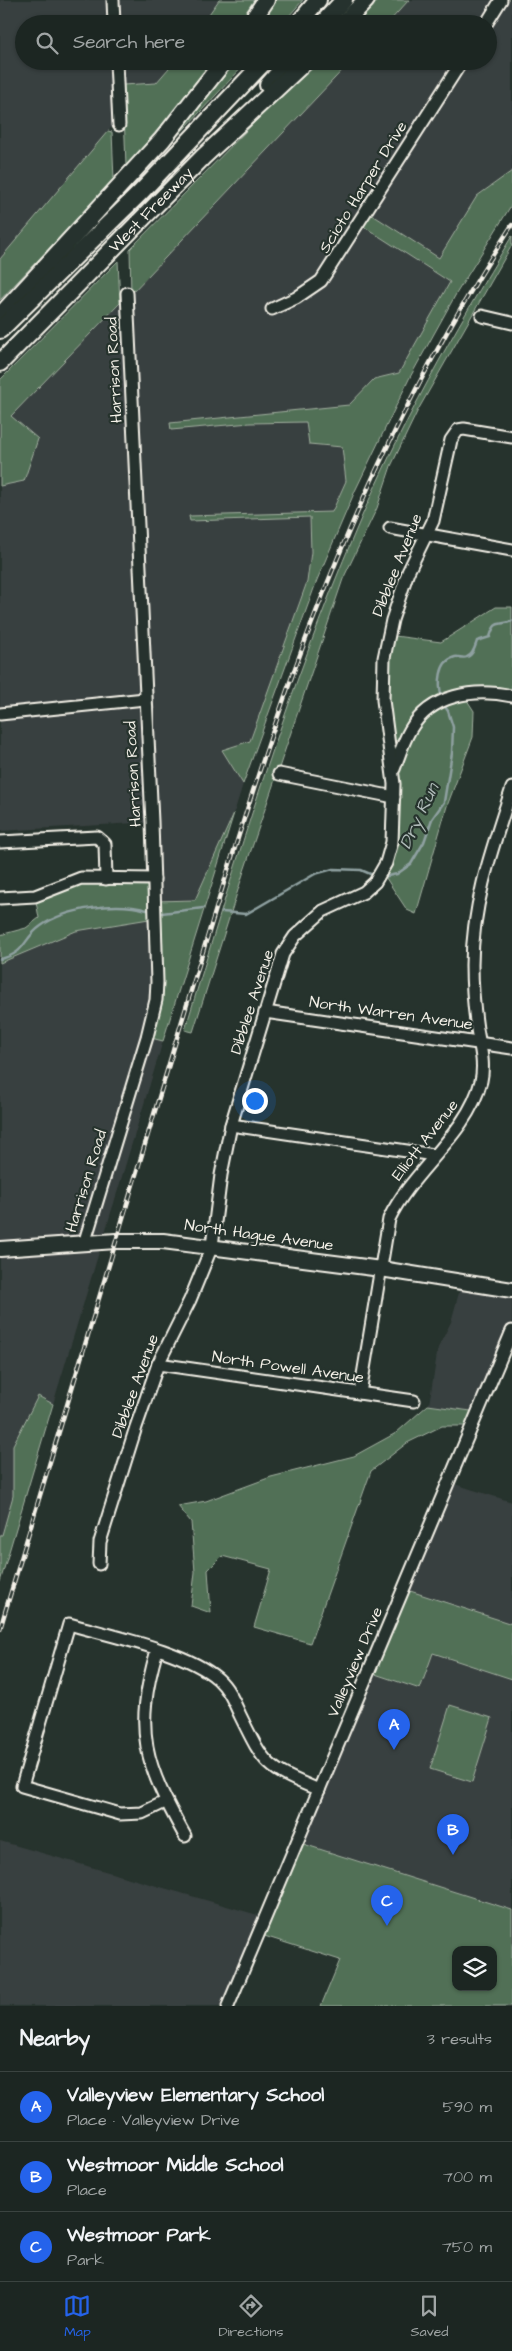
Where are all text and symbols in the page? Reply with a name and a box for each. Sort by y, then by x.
search box [15,15,497,70]
icon: search [33,29,61,57]
text: Search here [73,29,185,56]
street label: Scioto Harper Drive [313,117,413,257]
street label: West Freeway [104,162,199,257]
street label: Harrison Road [100,316,128,424]
street label: Dibblee Avenue [366,510,428,620]
street label: Harrison Road [119,720,147,828]
water label: Dry Run [393,777,447,853]
street label: Dibblee Avenue [225,946,279,1057]
street label: North Warren Avenue [308,991,474,1035]
your location [242,1088,268,1114]
street label: Elliott Avenue [386,1095,464,1185]
street label: Harrison Road [60,1127,112,1235]
street label: North Hague Avenue [183,1214,335,1257]
street label: Dibblee Avenue [106,1331,164,1441]
street label: North Powell Avenue [211,1345,366,1389]
street label: Valleyview Drive [322,1603,389,1721]
pin: A [378,1709,410,1750]
pin: B [437,1814,469,1855]
pin: C [371,1885,403,1926]
map controls [452,1946,497,1991]
button: layers [452,1946,497,1991]
text: Nearby [20,2024,90,2053]
text: 3 results [427,2028,492,2050]
text: Valleyview Elementary School [67,2082,324,2109]
text: A [31,2096,41,2118]
text: 590 m [443,2096,492,2118]
text: Place · Valleyview Drive [67,2109,240,2131]
text: Westmoor Middle School [67,2152,284,2179]
text: B [30,2166,42,2188]
text: 700 m [443,2166,492,2188]
text: Place [67,2179,107,2201]
text: Westmoor Park [67,2222,211,2249]
text: C [30,2236,42,2258]
text: 750 m [442,2236,492,2258]
text: Park [67,2249,104,2271]
tab: Map [63,2292,91,2342]
tab: Directions [218,2292,283,2342]
tab: Saved [410,2292,449,2342]

